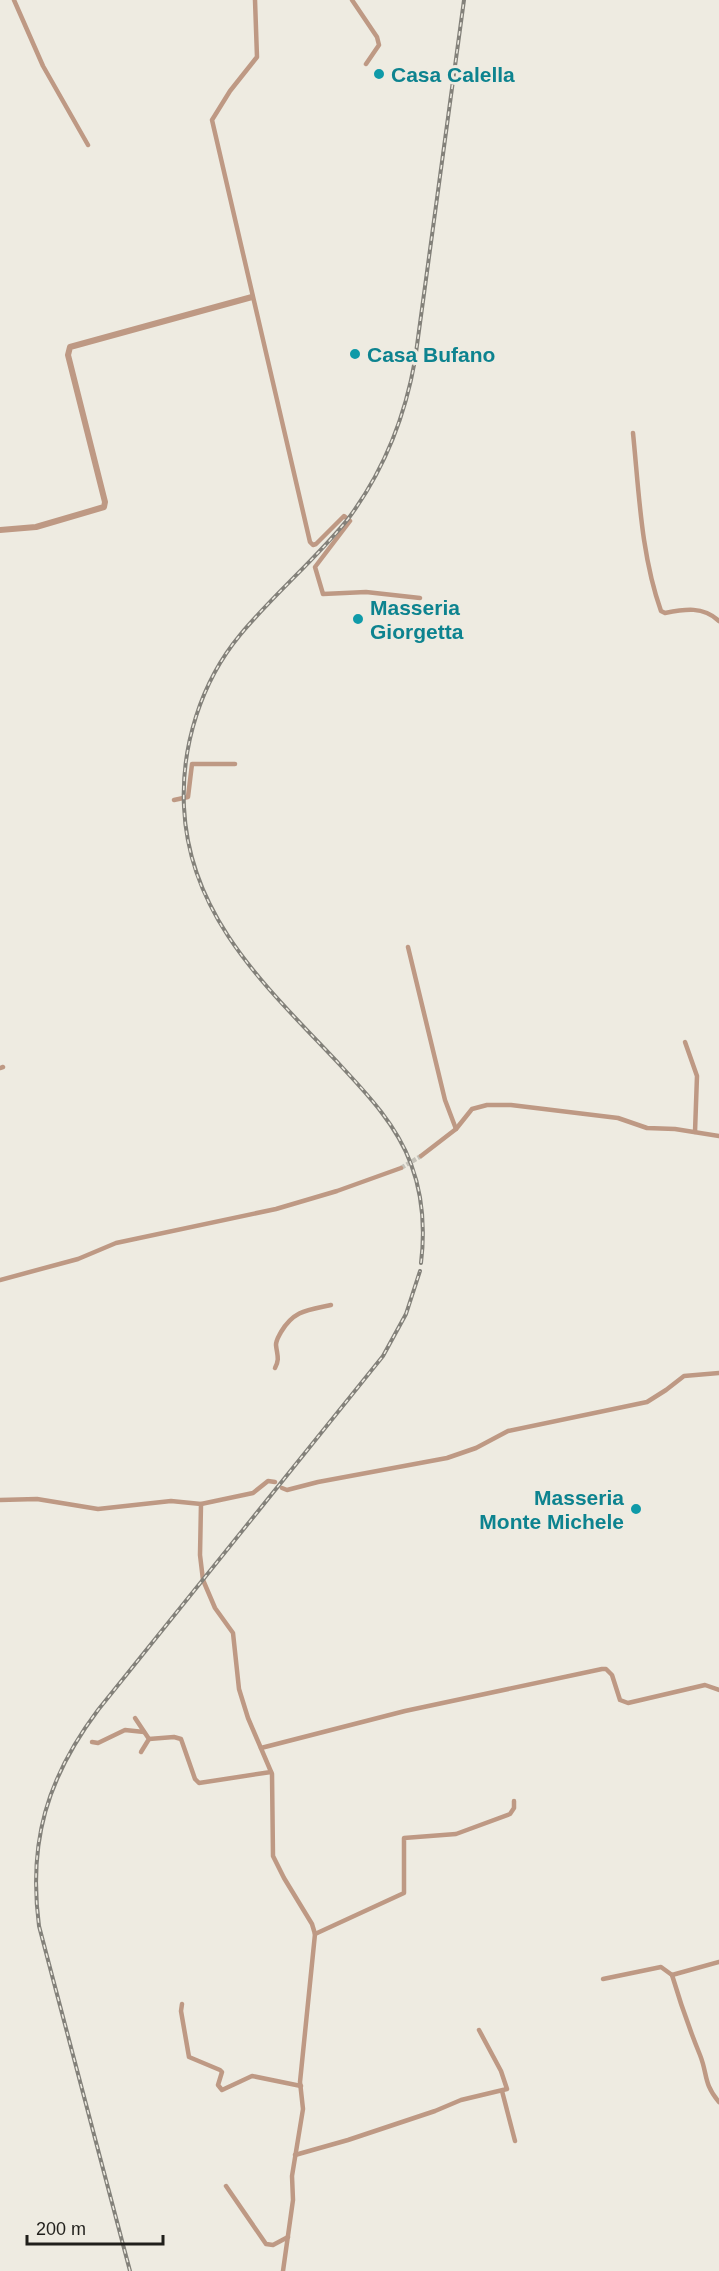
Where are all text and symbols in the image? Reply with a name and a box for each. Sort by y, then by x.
place label: Casa Calella [391,63,515,86]
marker: Casa Calella [372,67,386,81]
place label: Casa Bufano [367,343,495,366]
marker: Casa Bufano [348,347,362,361]
place label: Masseria Giorgetta [370,596,464,643]
marker: Masseria Giorgetta [351,612,365,626]
place label: Masseria Monte Michele [479,1486,624,1533]
marker: Masseria Monte Michele [629,1502,643,1516]
scale bar [27,2208,164,2246]
text: 200 m [36,2219,86,2239]

